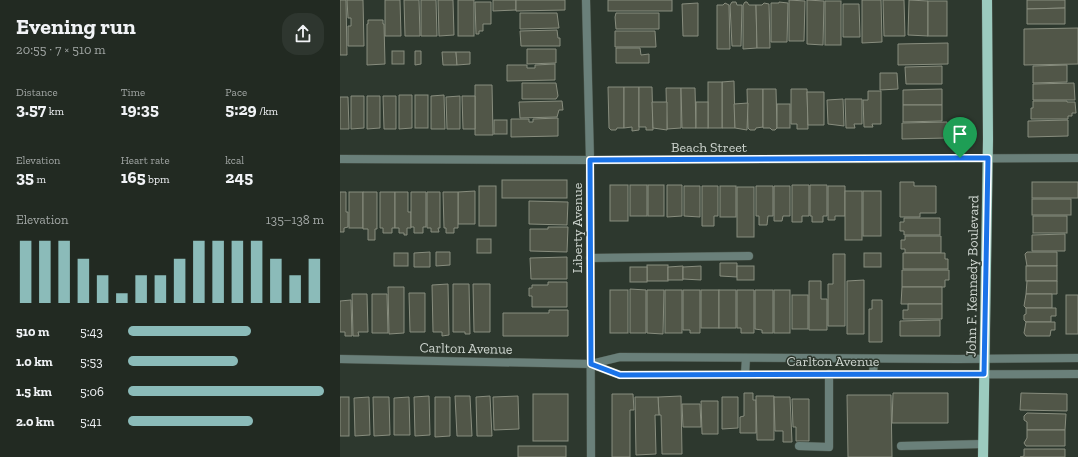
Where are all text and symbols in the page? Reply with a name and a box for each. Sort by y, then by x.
text: Evening run [16,13,136,40]
button: share [282,13,324,55]
text: 20:55 · 7 × 510 m [16,42,106,57]
text: Distance [16,86,58,99]
text: Time [121,86,145,99]
text: Pace [225,86,247,99]
text: 3.57 [16,99,46,119]
text: 19:35 [121,99,159,119]
text: 5:29 [225,99,257,119]
text: km [46,105,64,118]
text: /km [257,105,278,118]
pin [943,117,977,158]
icon: arrive [949,123,971,145]
street label: Beach Street [671,139,748,156]
text: Elevation [16,154,60,167]
text: Heart rate [121,154,170,167]
text: kcal [225,154,244,167]
text: 35 [16,167,34,187]
text: 165 [121,167,146,187]
text: 245 [225,167,253,187]
text: m [34,173,46,186]
text: bpm [146,173,169,186]
street label: Liberty Avenue [569,182,586,273]
street label: John F. Kennedy Boulevard [963,195,982,357]
text: Elevation [16,212,68,227]
text: 135–138 m [266,212,324,227]
text: 510 m [16,324,49,339]
text: 5:43 [80,324,103,339]
street label: Carlton Avenue [419,339,513,358]
street label: Carlton Avenue [787,353,880,370]
text: 1.0 km [16,354,53,369]
text: 5:53 [80,354,103,369]
text: 1.5 km [16,384,52,399]
text: 5:06 [80,384,104,399]
text: 2.0 km [16,414,54,429]
text: 5:41 [80,414,102,429]

